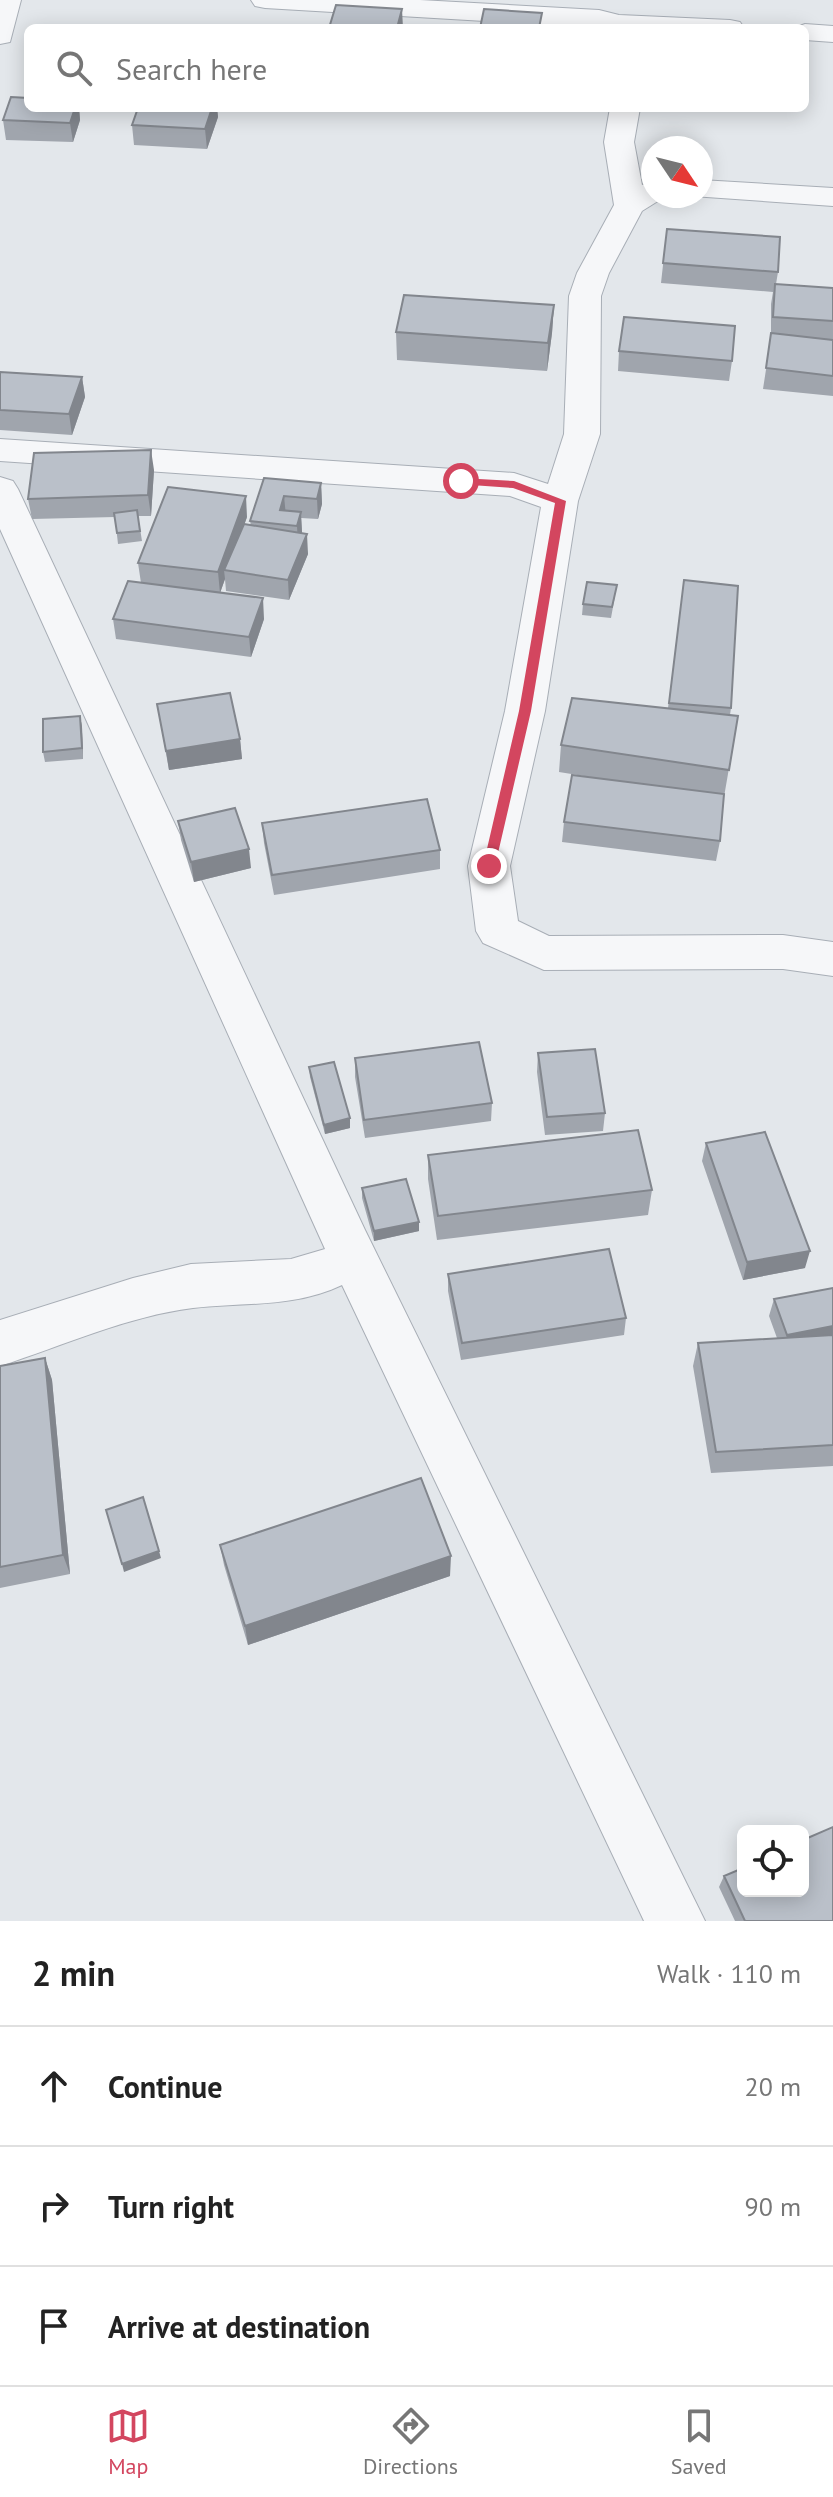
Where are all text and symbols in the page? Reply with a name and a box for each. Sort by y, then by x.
search box [24,24,809,112]
icon: search [52,46,96,90]
text: Search here [116,49,267,88]
north arrow [641,136,713,208]
route start [443,463,479,499]
route end [471,848,507,884]
map controls [737,1825,809,1897]
button: locate [737,1825,809,1897]
text: 2 min [32,1951,115,1995]
text: Walk · 110 m [657,1957,801,1990]
icon: ahead [32,2064,76,2108]
text: Continue [108,2067,222,2106]
text: 20 m [745,2070,801,2103]
icon: right [32,2184,76,2228]
text: Turn right [108,2187,234,2226]
text: 90 m [745,2190,801,2223]
icon: arrive [32,2304,76,2348]
text: Arrive at destination [108,2307,370,2346]
tab: Map [106,2404,150,2480]
tab: Directions [363,2404,458,2480]
tab: Saved [671,2404,727,2480]

